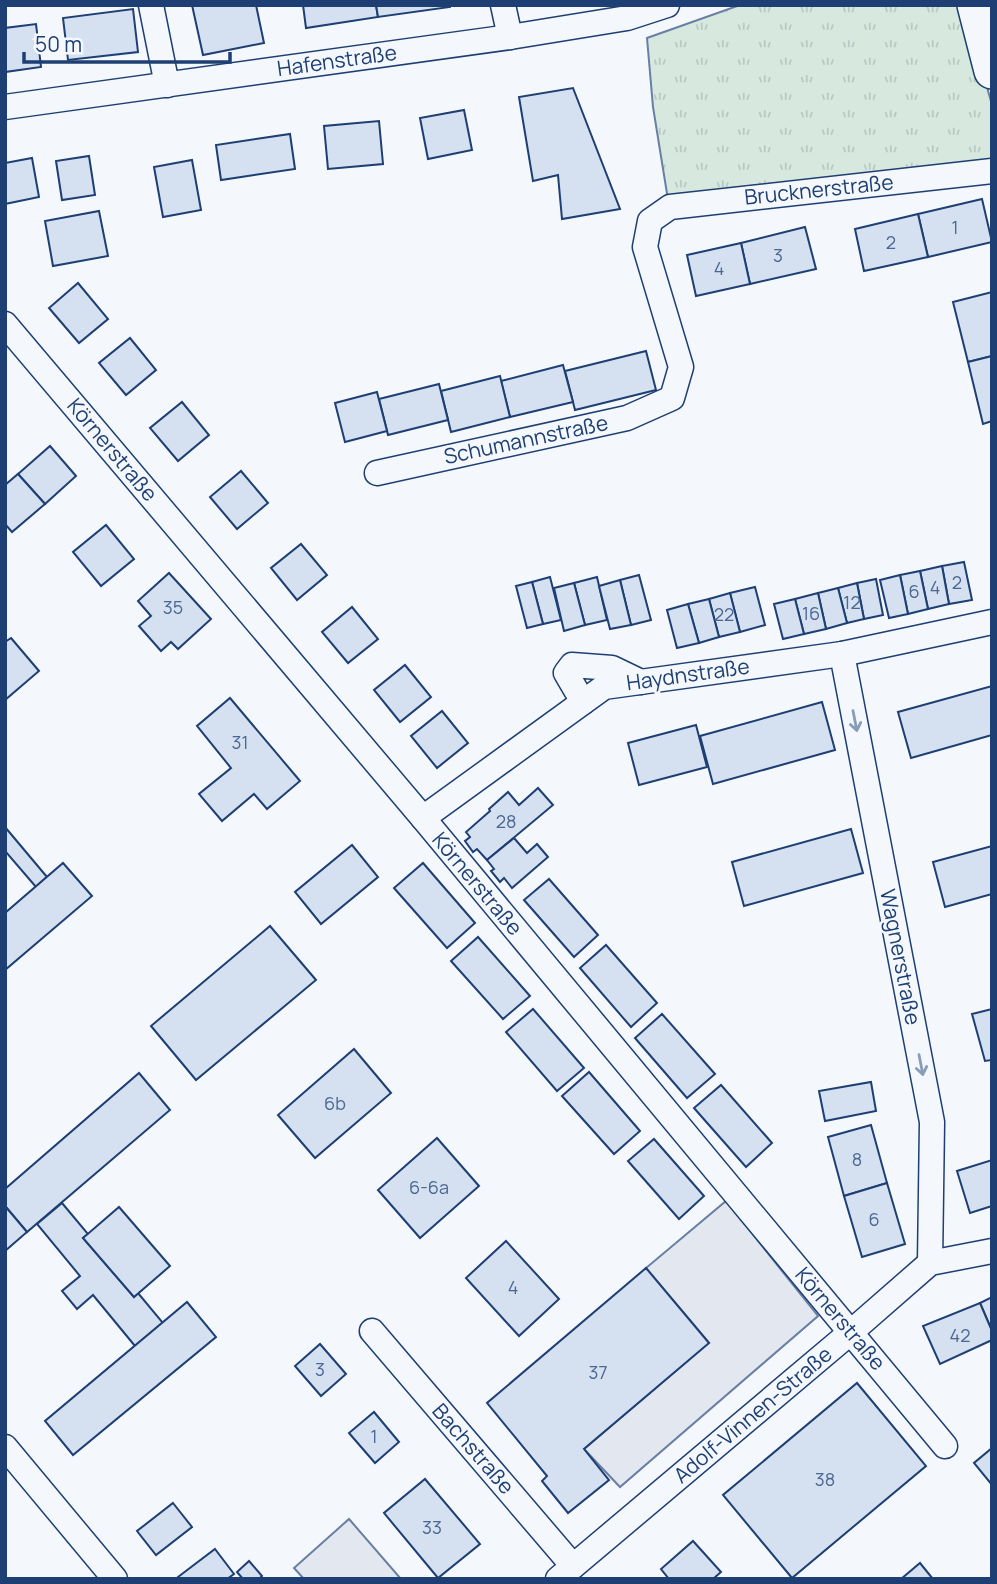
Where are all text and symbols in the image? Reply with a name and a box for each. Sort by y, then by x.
scale bar [24,21,231,65]
text: 50 m [35,30,82,58]
street label: Hafenstraße [275,38,399,82]
street label: Brucknerstraße [743,167,895,211]
house number: 1 [951,215,959,239]
house number: 2 [886,230,896,254]
house number: 3 [773,243,783,267]
house number: 4 [714,256,724,280]
street label: Körnerstraße [61,392,164,507]
street label: Schumannstraße [441,408,610,470]
house number: 2 [952,570,962,594]
house number: 4 [930,575,940,599]
house number: 6 [908,579,920,603]
house number: 12 [843,590,861,614]
house number: 35 [163,595,183,619]
house number: 16 [802,601,820,625]
house number: 22 [714,602,734,626]
street label: Haydnstraße [624,652,751,697]
one-way arrow [848,709,862,732]
house number: 31 [232,730,248,754]
house number: 28 [496,809,516,833]
street label: Körnerstraße [426,826,529,941]
street label: Wagnerstraße [874,887,928,1027]
one-way arrow [914,1053,928,1076]
house number: 6b [324,1091,346,1115]
house number: 8 [852,1147,862,1171]
house number: 6-6a [409,1175,449,1199]
house number: 6 [868,1207,880,1231]
street label: Körnerstraße [789,1261,892,1376]
house number: 4 [508,1275,518,1299]
house number: 42 [950,1323,970,1347]
street label: Adolf-Vinnen-Straße [667,1340,837,1489]
house number: 3 [315,1357,325,1381]
house number: 37 [589,1360,608,1384]
street label: Bachstraße [427,1397,521,1500]
house number: 1 [370,1424,378,1448]
house number: 38 [815,1467,835,1491]
house number: 33 [422,1515,442,1539]

